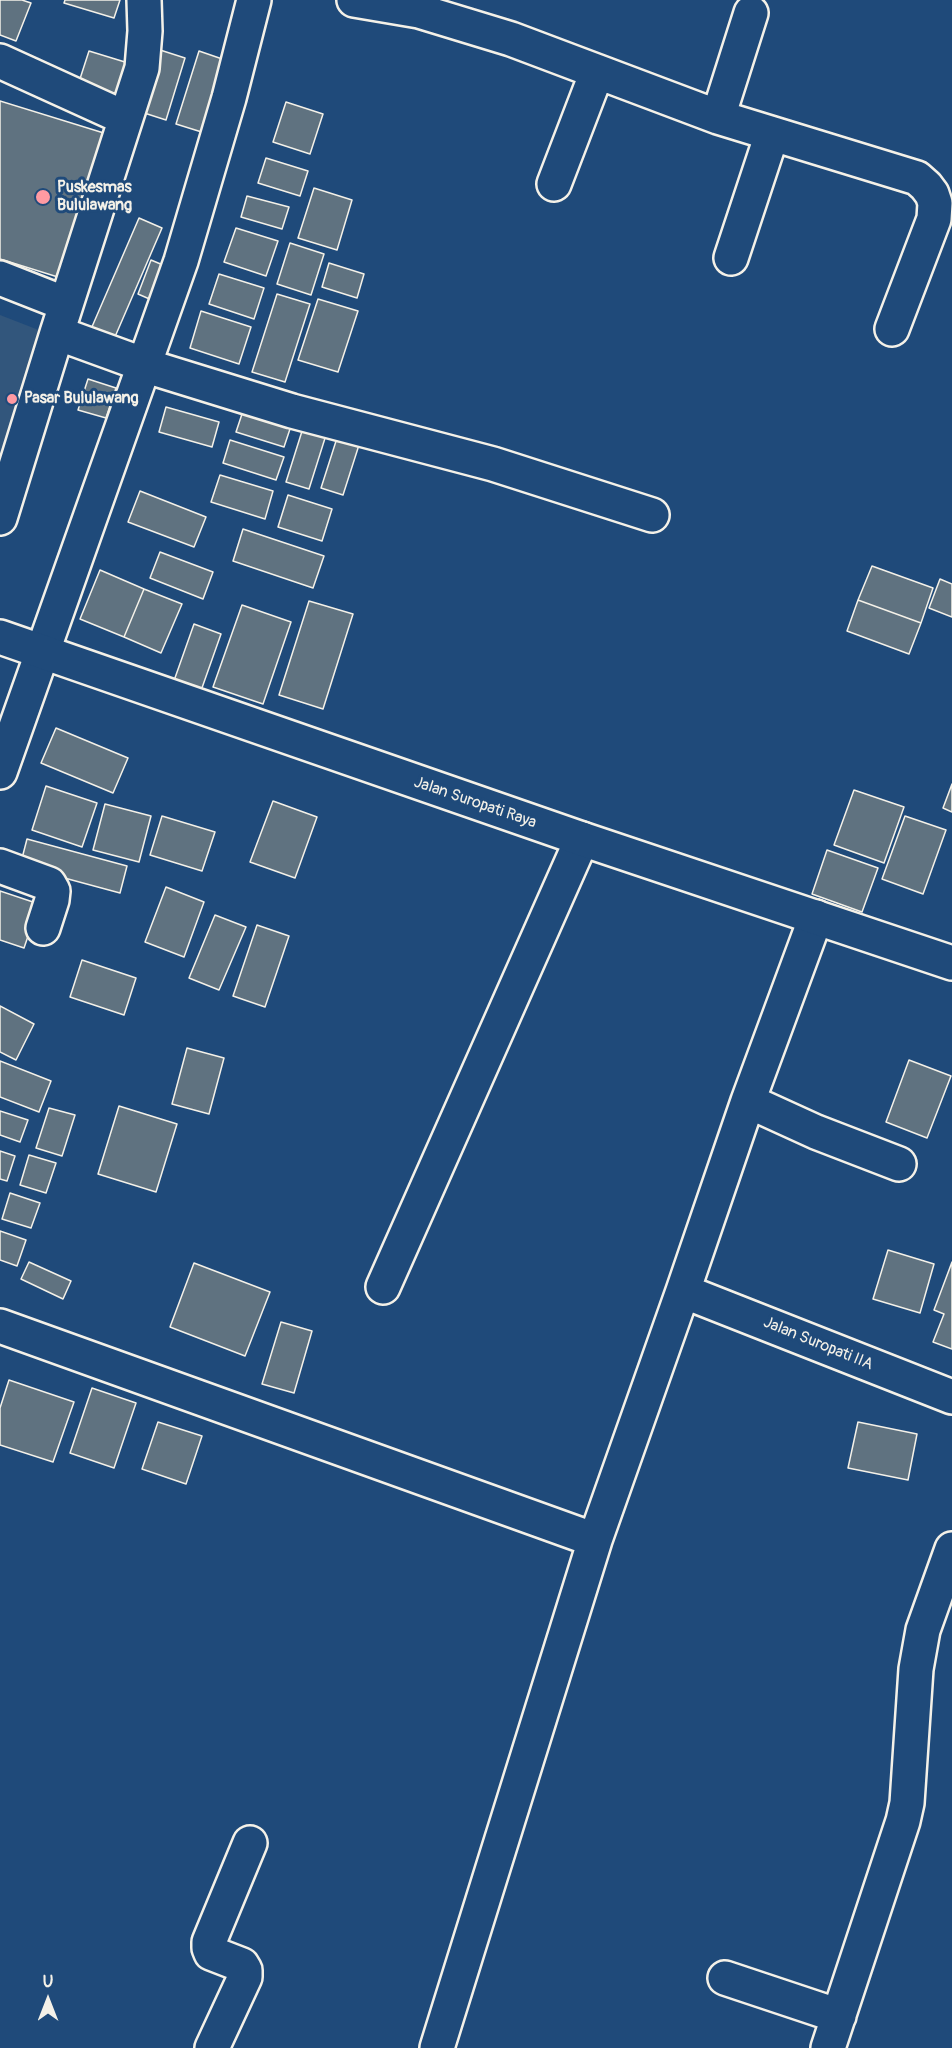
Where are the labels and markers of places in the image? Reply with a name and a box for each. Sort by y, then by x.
place label: Puskesmas Bululawang [57,178,132,216]
marker: Puskesmas Bululawang [34,188,52,206]
place label: Pasar Bululawang [24,389,138,409]
marker: Pasar Bululawang [5,392,19,406]

